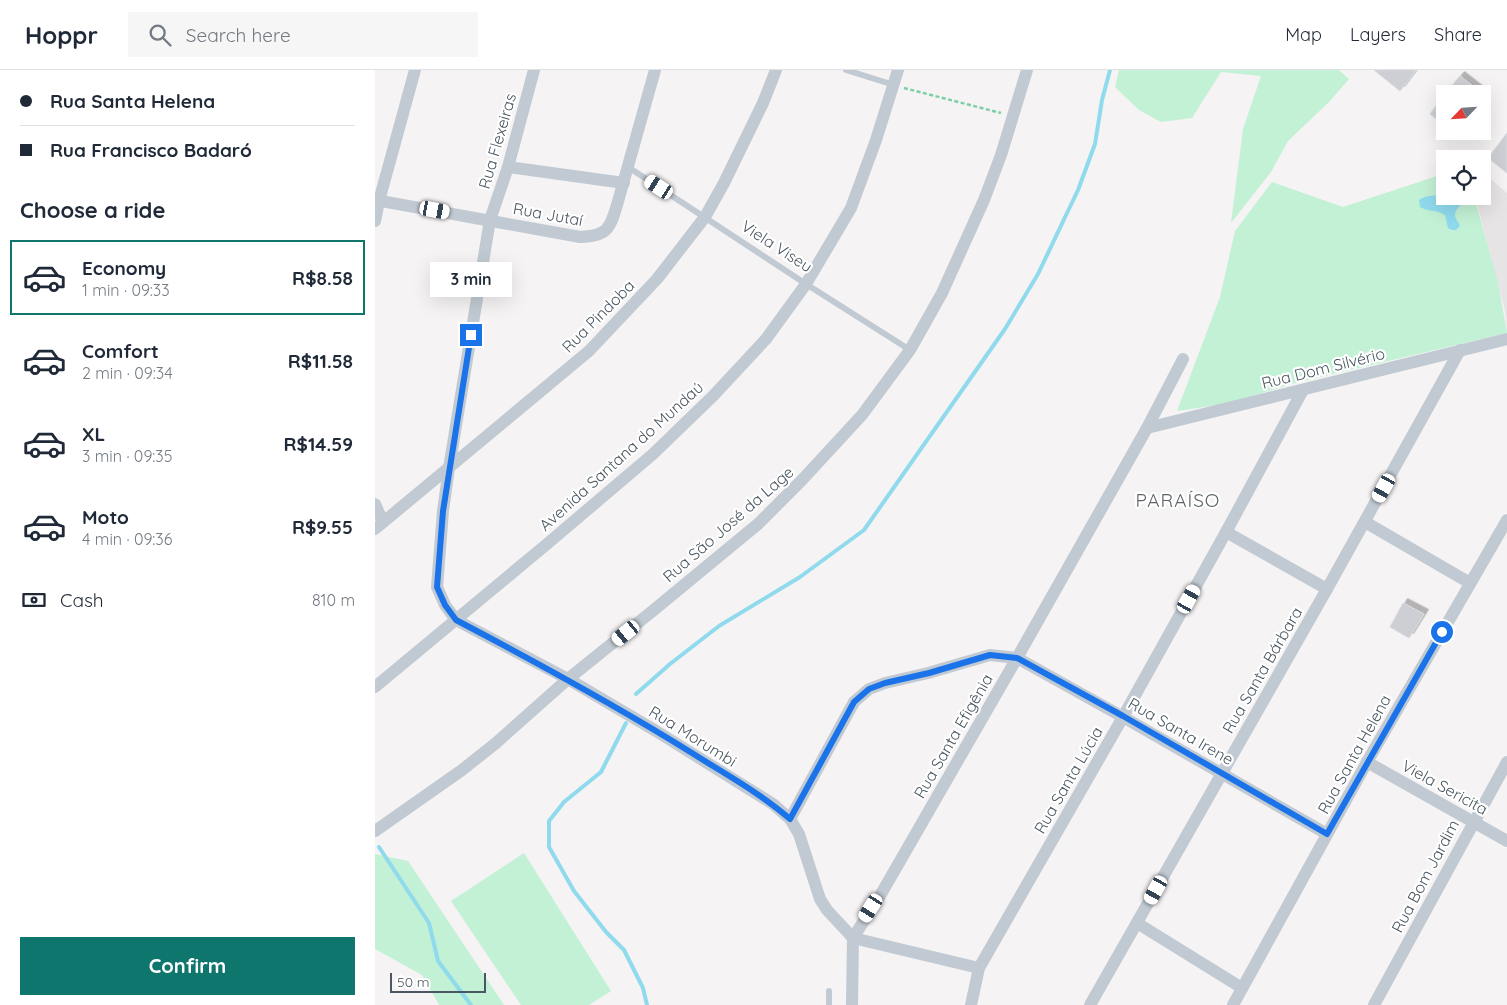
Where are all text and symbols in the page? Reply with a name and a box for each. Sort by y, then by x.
search box [128,12,478,57]
text: Hoppr [25,20,98,50]
icon: search [146,21,174,49]
text: Search here [186,23,291,47]
text: Map [1285,23,1322,46]
text: Layers [1350,23,1406,46]
text: Share [1434,23,1482,46]
north arrow [1436,85,1491,140]
map controls [1436,85,1491,205]
text: Rua Santa Helena [50,89,215,113]
street label: Rua Flexeiras [474,91,520,191]
text: Rua Francisco Badaró [50,138,252,162]
button: locate [1436,150,1491,205]
car [642,173,675,201]
text: Choose a ride [20,196,165,224]
street label: Rua Jutaí [512,198,585,230]
car [418,200,451,220]
street label: Viela Viseu [738,216,816,276]
icon: car [22,255,67,300]
text: Economy [82,256,166,280]
callout: 3 min [430,262,512,298]
text: R$8.58 [292,266,353,290]
text: 3 min [450,269,492,289]
street label: Rua Pindoba [557,275,639,357]
text: 1 min · 09:33 [82,280,170,300]
route end [460,324,482,346]
icon: car [22,338,67,383]
text: Comfort [82,339,159,363]
street label: Rua Dom Silvério [1259,343,1387,393]
text: R$11.58 [288,349,353,373]
text: 2 min · 09:34 [82,363,173,383]
street label: Avenida Santana do Mundaú [535,377,707,535]
icon: car [22,421,67,466]
text: XL [82,422,105,446]
text: R$14.59 [284,432,353,456]
text: 3 min · 09:35 [82,446,172,466]
street label: Rua São José da Lage [658,462,798,586]
car [1370,471,1397,505]
district label: PARAÍSO [1136,488,1220,512]
icon: car [22,504,67,549]
text: Moto [82,505,129,529]
text: R$9.55 [292,515,353,539]
text: 4 min · 09:36 [82,529,172,549]
car [1175,582,1202,616]
icon: cash [20,586,48,614]
text: Cash [60,588,104,612]
text: 810 m [312,590,355,610]
street label: Rua Santa Bárbara [1218,603,1306,737]
car [609,618,642,648]
route start [1431,621,1453,643]
street label: Rua Santa Efigênia [909,670,997,802]
street label: Rua Santa Helena [1313,691,1395,817]
street label: Rua Santa Irene [1125,693,1237,769]
street label: Rua Morumbi [645,701,741,771]
street label: Rua Santa Lúcia [1029,723,1107,837]
street label: Viela Sericita [1398,755,1492,819]
street label: Rua Bom Jardim [1387,816,1463,936]
car [1142,873,1169,907]
car [856,891,885,925]
button: Confirm [20,937,355,995]
scale bar [390,970,486,993]
text: 50 m [397,973,430,991]

